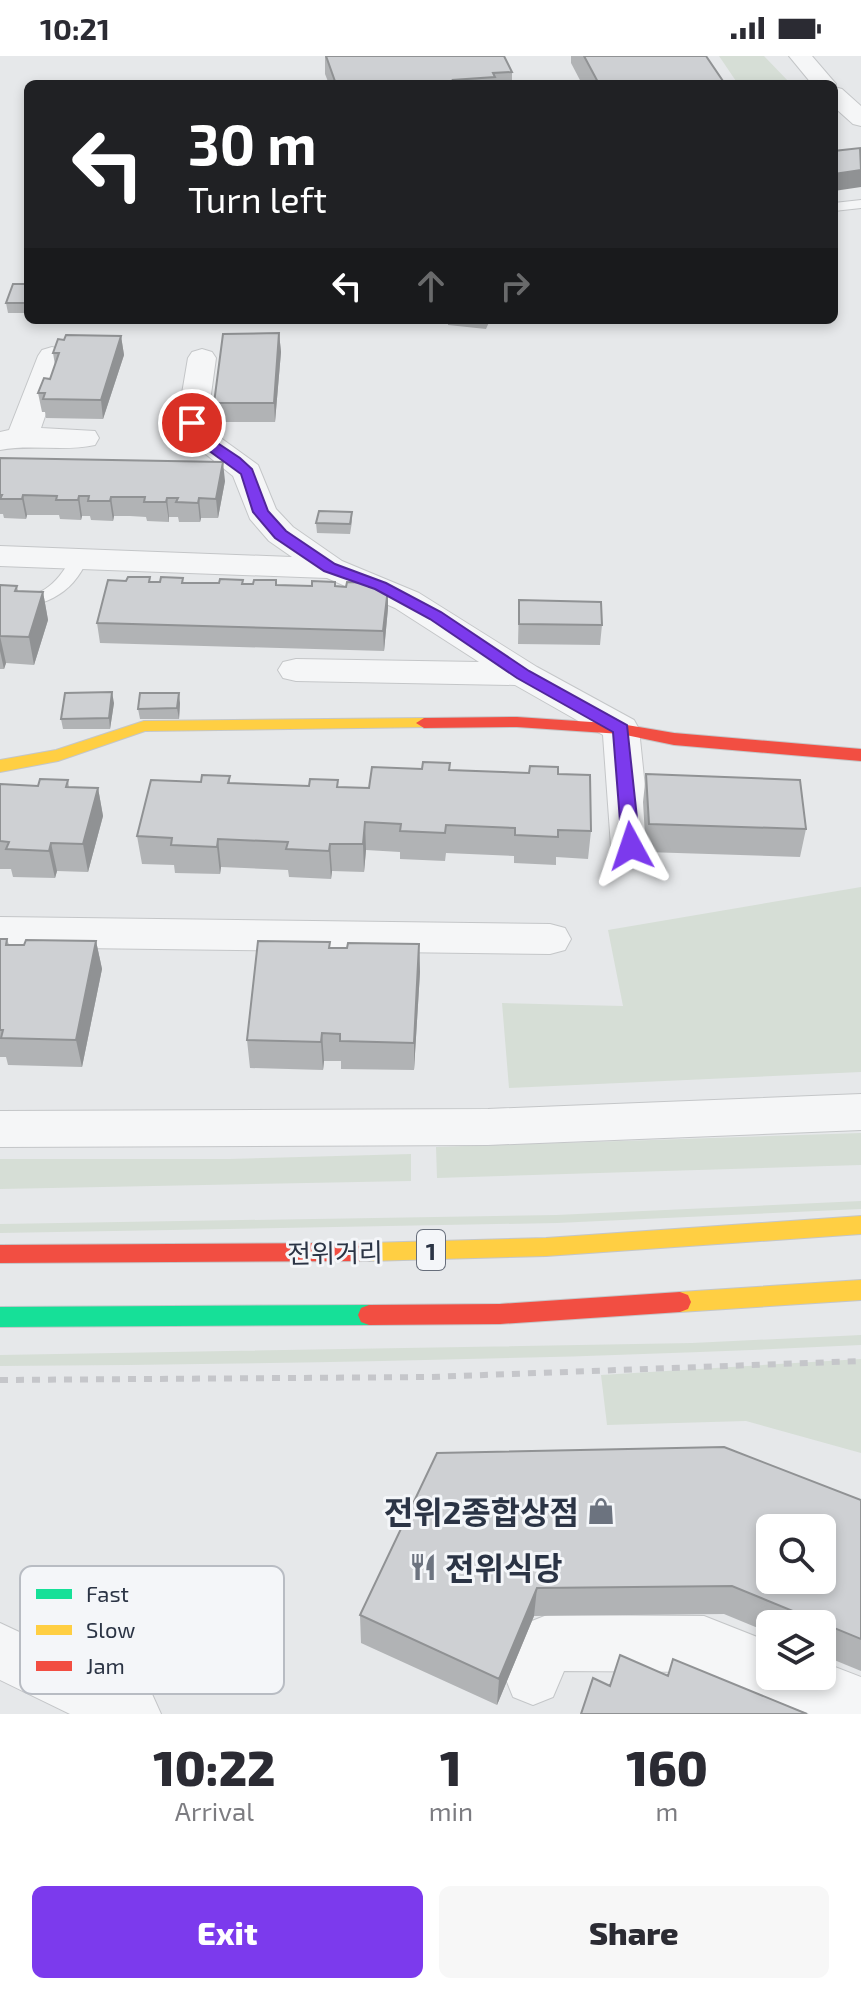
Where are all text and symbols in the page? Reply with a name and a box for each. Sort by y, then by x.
text: 10:21 [40,10,110,46]
text: 30 m [188,109,317,176]
icon: left [56,112,160,216]
text: Turn left [188,177,327,220]
icon: left [325,264,369,308]
icon: ahead [409,264,453,308]
icon: right [493,264,537,308]
pin [158,389,226,457]
icon: arrive [170,401,214,445]
position arrow [589,804,673,888]
road number: 1 [417,1230,445,1270]
street label: 전위거리 [287,1236,383,1268]
place label: 전위2종합상점 [384,1492,579,1530]
shop icon: 전위2종합상점 [586,1496,616,1526]
map controls [756,1514,836,1690]
button: search [756,1514,836,1594]
place label: 전위식당 [445,1548,563,1586]
restaurant icon: 전위식당 [408,1552,438,1582]
legend [20,1566,284,1694]
text: Fast [86,1580,129,1606]
button: layers [756,1610,836,1690]
text: Slow [86,1616,135,1642]
text: Jam [86,1652,125,1678]
text: 10:22 [153,1738,275,1796]
text: 1 [440,1738,462,1796]
text: 160 [626,1738,708,1796]
text: Arrival [175,1795,254,1826]
text: min [429,1795,473,1826]
text: m [656,1795,678,1826]
button: Exit [32,1886,423,1978]
button: Share [439,1886,829,1978]

